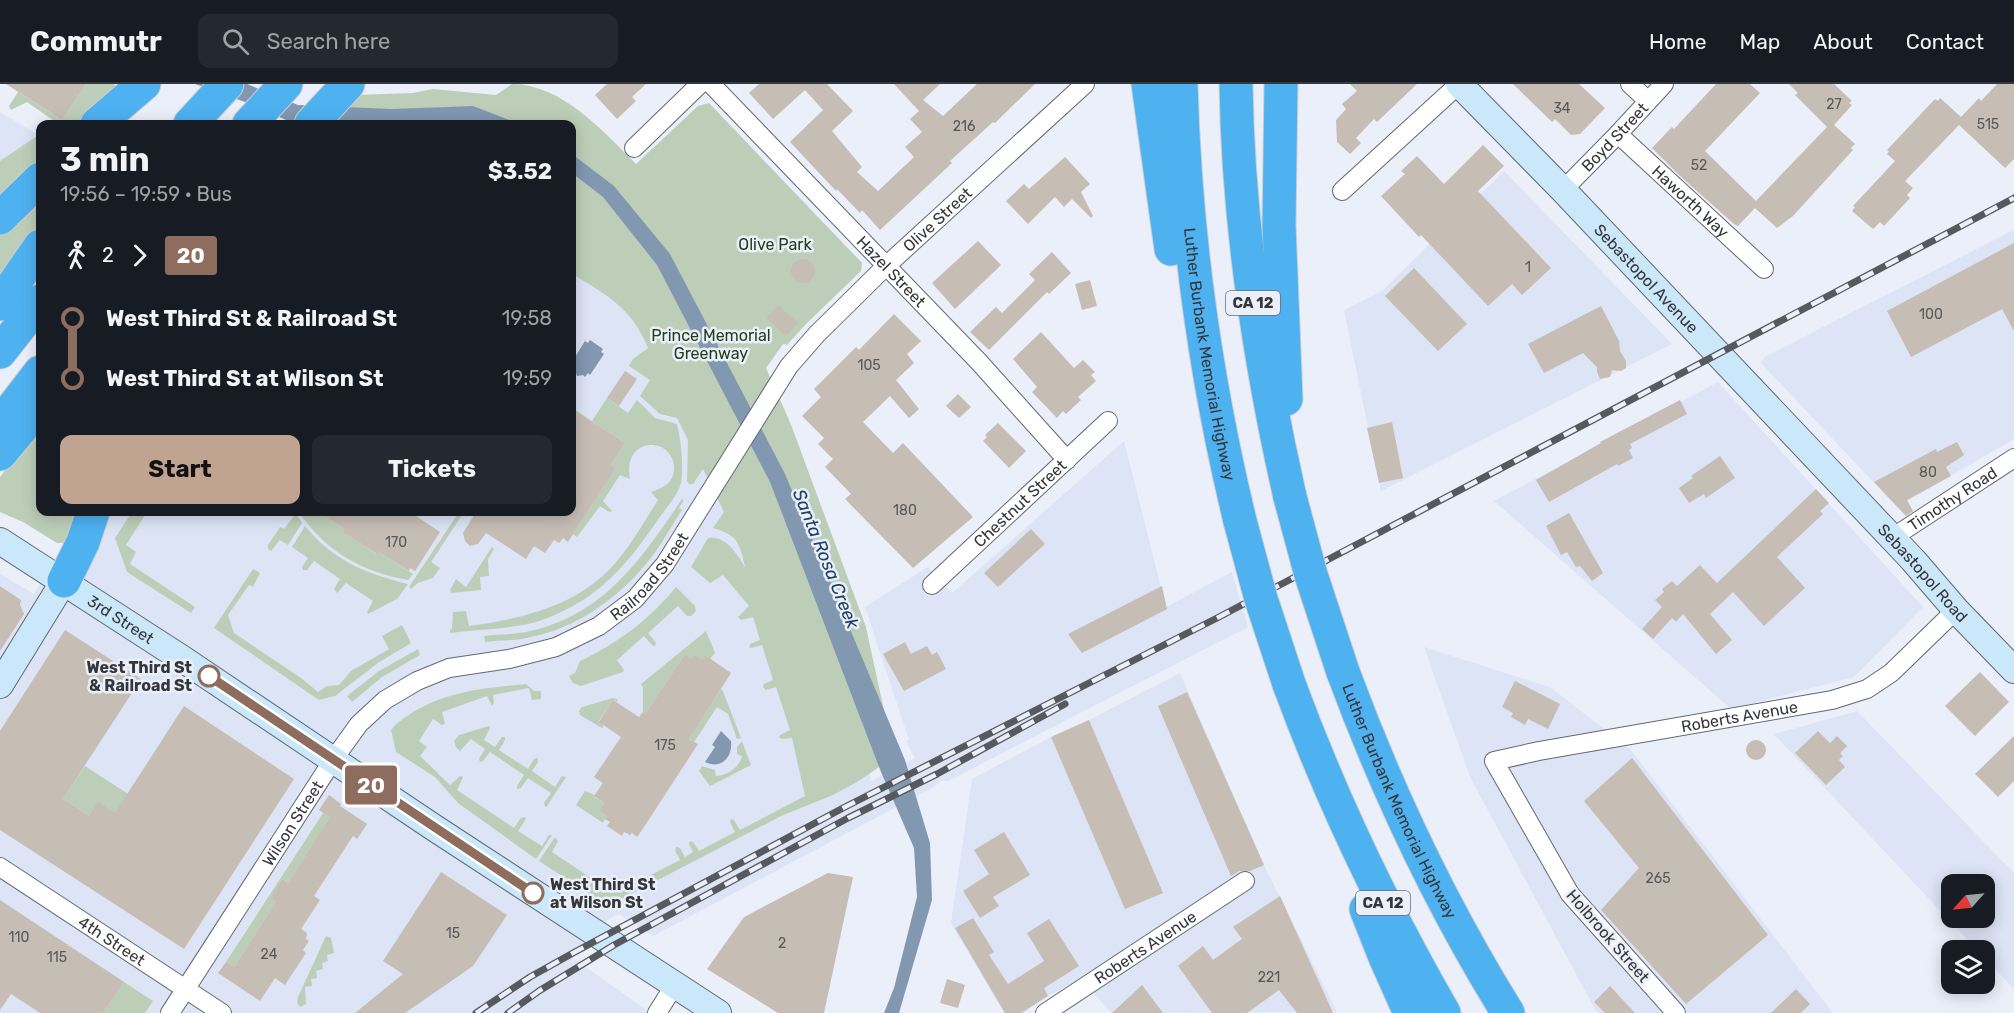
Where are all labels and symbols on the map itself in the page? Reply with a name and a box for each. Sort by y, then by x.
house number: 27 [1826,96,1842,113]
street label: Boyd Street [1577,99,1652,175]
house number: 34 [1553,100,1571,117]
house number: 515 [1977,116,1999,133]
house number: 216 [953,118,975,135]
house number: 52 [1691,157,1707,174]
street label: Haworth Way [1648,161,1733,241]
street label: Olive Street [899,183,975,255]
street label: Sebastopol Avenue [1590,220,1703,337]
street label: Luther Burbank Memorial Highway [1181,227,1240,482]
street label: Hazel Street [853,232,930,311]
park label: Olive Park [738,235,812,254]
house number: 1 [1525,259,1531,276]
road number: CA 12 [1226,291,1280,315]
house number: 100 [1919,306,1943,323]
park label: Prince Memorial Greenway [651,326,771,363]
house number: 105 [857,357,881,374]
street label: Chestnut Street [970,455,1070,551]
street label: Timothy Road [1904,462,2000,535]
house number: 80 [1919,464,1937,481]
water label: Santa Rosa Creek [788,486,864,633]
house number: 180 [893,502,917,519]
street label: Sebastopol Road [1874,520,1972,626]
street label: Railroad Street [606,529,692,624]
house number: 170 [385,534,407,551]
street label: 3rd Street [84,591,158,648]
place label: West Third St & Railroad St [87,658,193,695]
marker: West Third St & Railroad St [198,665,220,687]
street label: Luther Burbank Memorial Highway [1339,681,1461,922]
street label: Roberts Avenue [1679,697,1799,736]
house number: 175 [654,737,676,754]
line badge: 20 [344,766,398,804]
street label: Wilson Street [258,777,327,869]
house number: 265 [1646,870,1670,887]
north arrow [1941,874,1995,928]
place label: West Third St at Wilson St [550,875,656,912]
marker: West Third St at Wilson St [522,882,544,904]
street label: Holbrook Street [1563,886,1653,986]
road number: CA 12 [1356,891,1410,915]
street label: Roberts Avenue [1091,906,1200,987]
street label: 4th Street [75,912,149,969]
house number: 15 [446,925,460,942]
house number: 110 [9,929,30,946]
house number: 2 [778,935,786,952]
house number: 24 [261,946,278,963]
house number: 115 [47,949,67,966]
house number: 221 [1258,969,1280,986]

